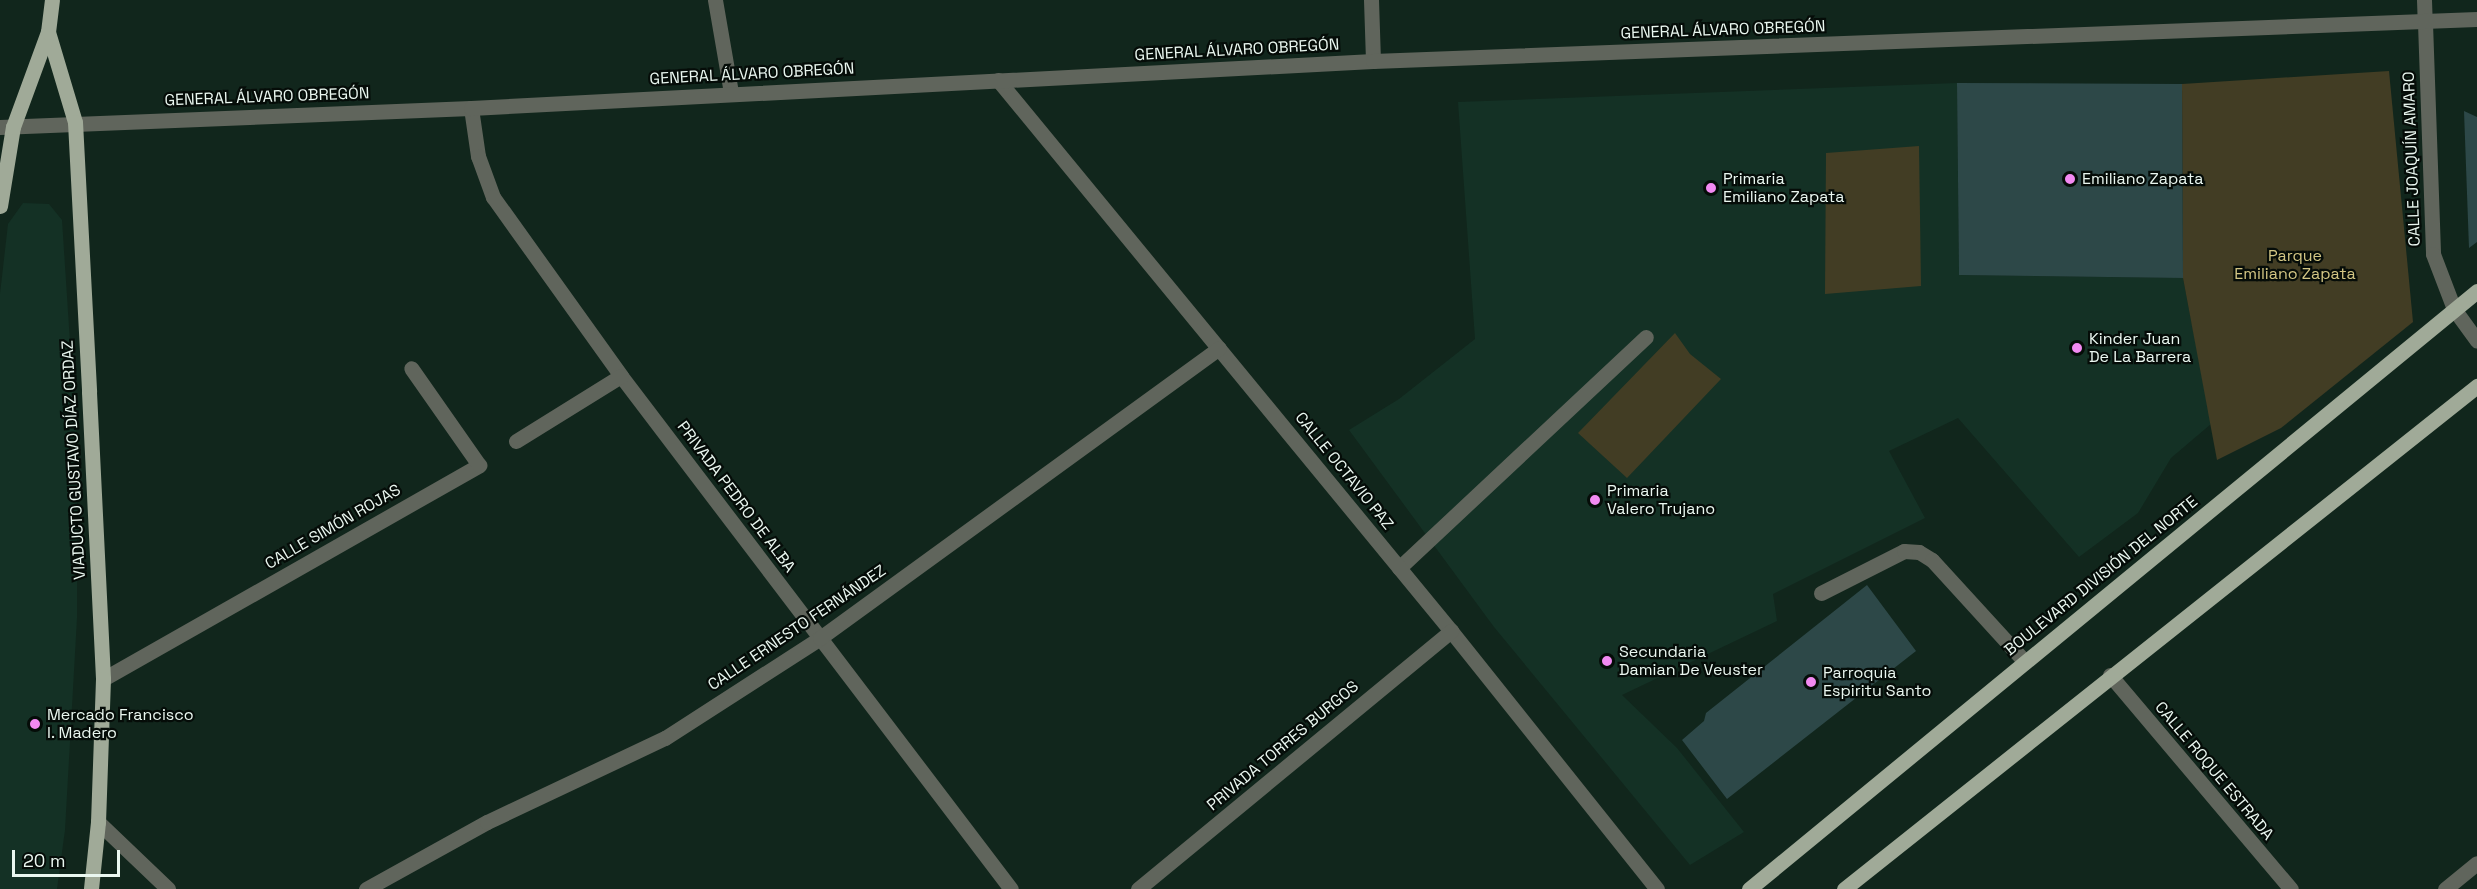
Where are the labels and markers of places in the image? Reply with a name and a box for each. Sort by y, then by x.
place label: Primaria Emiliano Zapata [1723,169,1844,207]
place label: Emiliano Zapata [2082,169,2203,189]
marker: Emiliano Zapata [2063,172,2077,186]
marker: Primaria Emiliano Zapata [1704,181,1718,195]
place label: Kinder Juan De La Barrera [2089,329,2191,367]
marker: Kinder Juan De La Barrera [2070,341,2084,355]
place label: Primaria Valero Trujano [1607,481,1716,519]
marker: Primaria Valero Trujano [1588,493,1602,507]
place label: Secundaria Damian De Veuster [1619,642,1763,680]
marker: Secundaria Damian De Veuster [1600,654,1614,668]
place label: Parroquia Espiritu Santo [1823,663,1931,701]
marker: Parroquia Espiritu Santo [1804,675,1818,689]
place label: Mercado Francisco I. Madero [47,705,194,743]
marker: Mercado Francisco I. Madero [28,717,42,731]

